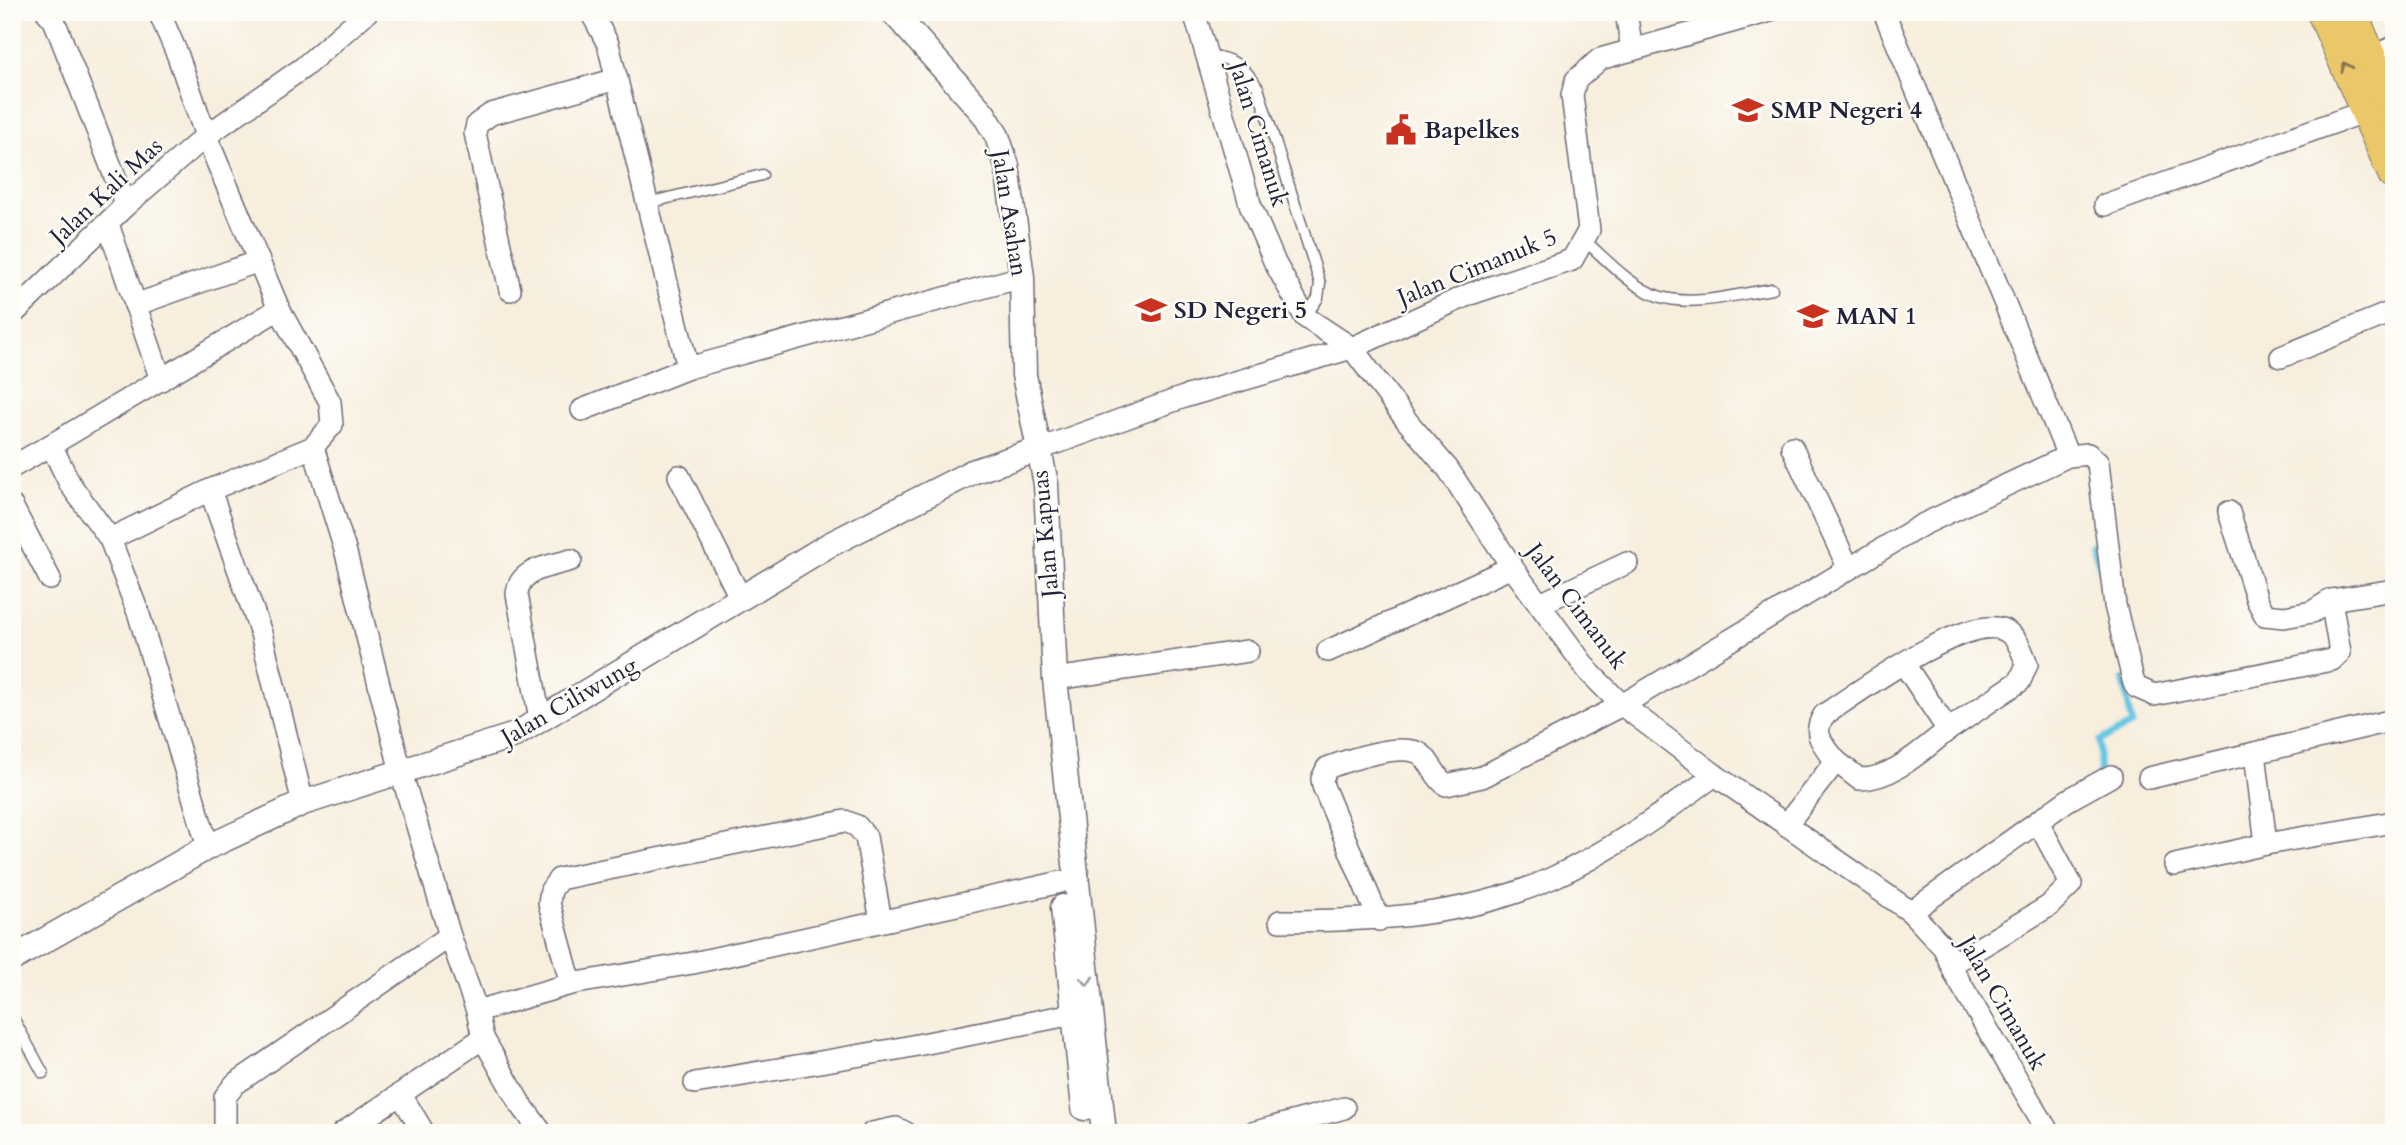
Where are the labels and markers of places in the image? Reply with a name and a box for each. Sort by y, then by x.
school or university icon: SMP Negeri 4 [1731,93,1765,127]
place label: SMP Negeri 4 [1771,94,1922,127]
public building icon: Bapelkes [1384,113,1418,147]
place label: Bapelkes [1424,114,1520,147]
school or university icon: SD Negeri 5 [1134,293,1168,327]
place label: SD Negeri 5 [1174,294,1307,327]
school or university icon: MAN 1 [1796,299,1830,333]
place label: MAN 1 [1836,300,1917,333]

